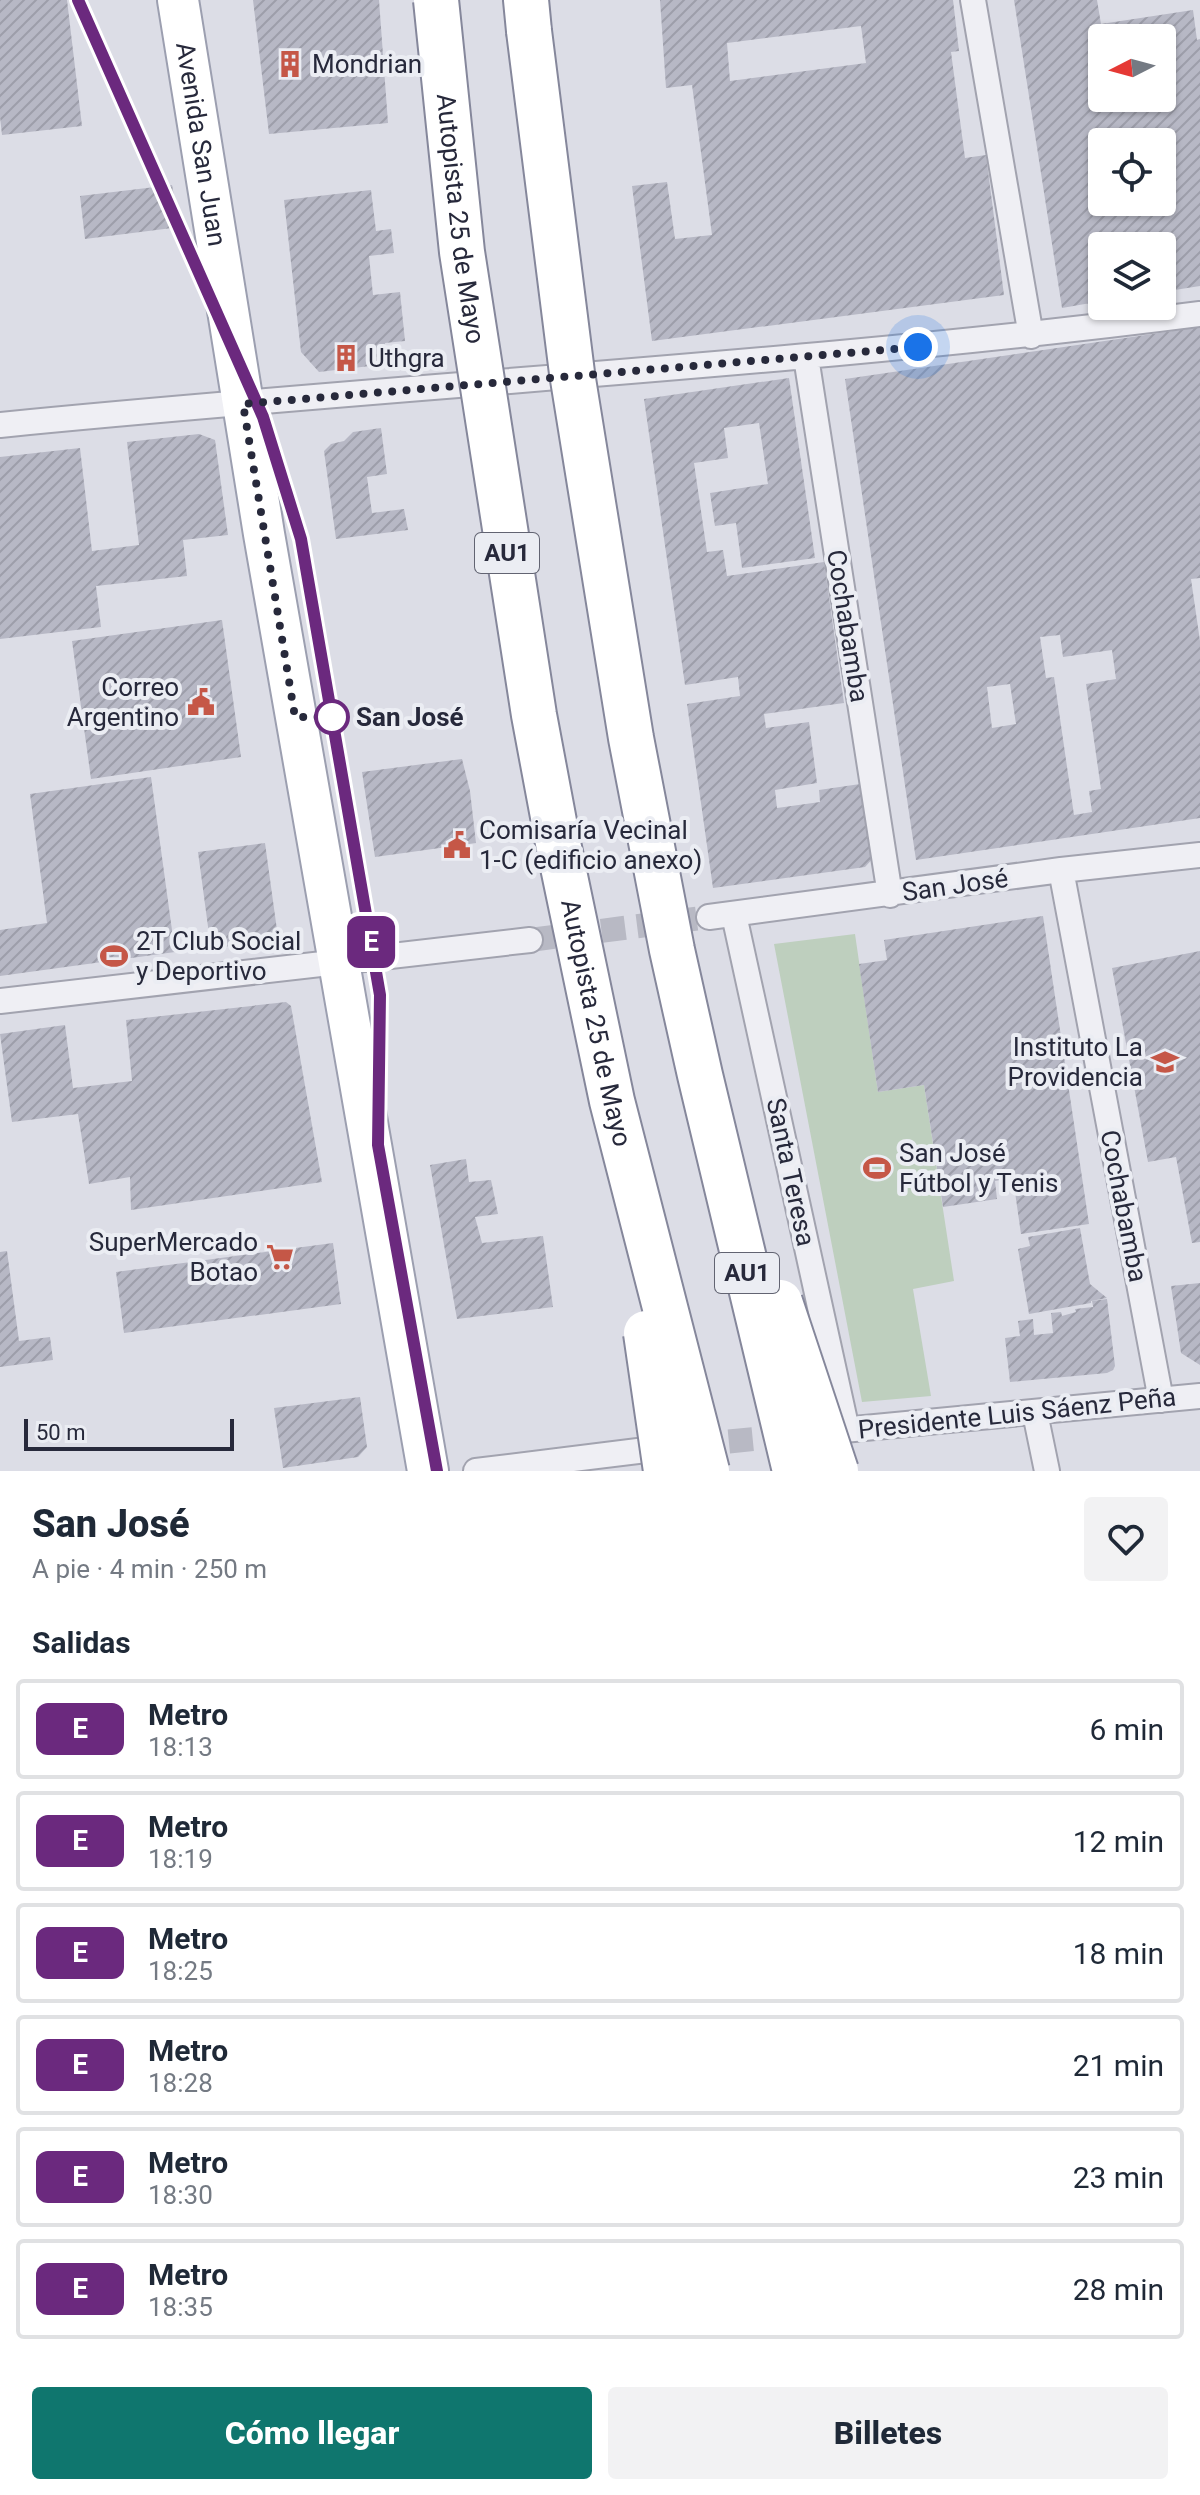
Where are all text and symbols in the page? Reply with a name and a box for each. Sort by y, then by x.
north arrow [1088,24,1176,112]
map controls [1088,24,1176,320]
street label: Avenida San Juan [170,40,232,248]
building icon: Mondrian [275,49,305,79]
place label: Mondrian [312,49,422,79]
street label: Autopista 25 de Mayo [431,92,491,346]
button: locate [1088,128,1176,216]
button: layers [1088,232,1176,320]
your location [898,327,938,367]
building icon: Uthgra [331,343,361,373]
place label: Uthgra [368,343,445,373]
road number: AU1 [475,533,539,573]
street label: Cochabamba [821,548,875,704]
place label: Correo Argentino [67,672,179,732]
public building icon: Correo Argentino [186,687,216,717]
marker: San José [315,700,349,734]
place label: San José [356,702,464,732]
place label: Comisaría Vecinal 1-C (edificio anexo) [479,815,702,875]
public building icon: Comisaría Vecinal 1-C (edificio anexo) [442,830,472,860]
street label: San José [900,863,1010,907]
street label: Autopista 25 de Mayo [555,897,638,1150]
line badge: E [345,916,397,968]
text: E [363,925,379,958]
place label: 2T Club Social y Deportivo [136,926,301,986]
sports icon: 2T Club Social y Deportivo [99,941,129,971]
place label: Instituto La Providencia [1008,1032,1143,1092]
school or university icon: Instituto La Providencia [1150,1047,1180,1077]
street label: Santa Teresa [761,1095,821,1249]
street label: Cochabamba [1095,1127,1153,1285]
place label: San José Fútbol y Tenis [899,1138,1059,1198]
sports icon: San José Fútbol y Tenis [862,1153,892,1183]
place label: SuperMercado Botao [89,1227,258,1287]
supermarket icon: SuperMercado Botao [265,1242,295,1272]
road number: AU1 [715,1253,779,1293]
street label: Presidente Luis Sáenz Peña [856,1381,1178,1445]
scale bar [24,1415,234,1451]
text: 50 m [36,1420,85,1445]
button: heart [1084,1497,1168,1581]
text: San José [32,1502,190,1546]
text: A pie · 4 min · 250 m [32,1554,267,1584]
text: Salidas [32,1625,131,1660]
text: Metro [148,1697,228,1732]
text: E [72,1712,88,1745]
text: 6 min [1090,1712,1164,1747]
text: 18:13 [148,1732,213,1762]
text: Metro [148,1809,228,1844]
text: E [72,1824,88,1857]
text: 12 min [1073,1824,1164,1859]
text: 18:19 [148,1844,213,1874]
text: Metro [148,1921,228,1956]
text: E [72,1936,88,1969]
text: 18 min [1073,1936,1164,1971]
text: 18:25 [148,1956,213,1986]
text: Metro [148,2033,228,2068]
text: E [72,2048,88,2081]
text: 21 min [1073,2048,1164,2083]
text: 18:28 [148,2068,213,2098]
text: Metro [148,2145,228,2180]
text: E [72,2160,88,2193]
text: 23 min [1073,2160,1164,2195]
text: 18:30 [148,2180,213,2210]
text: Metro [148,2257,228,2292]
text: E [72,2272,88,2305]
text: 28 min [1073,2272,1164,2307]
text: 18:35 [148,2292,213,2322]
button: Cómo llegar [32,2387,592,2479]
button: Billetes [608,2387,1168,2479]

